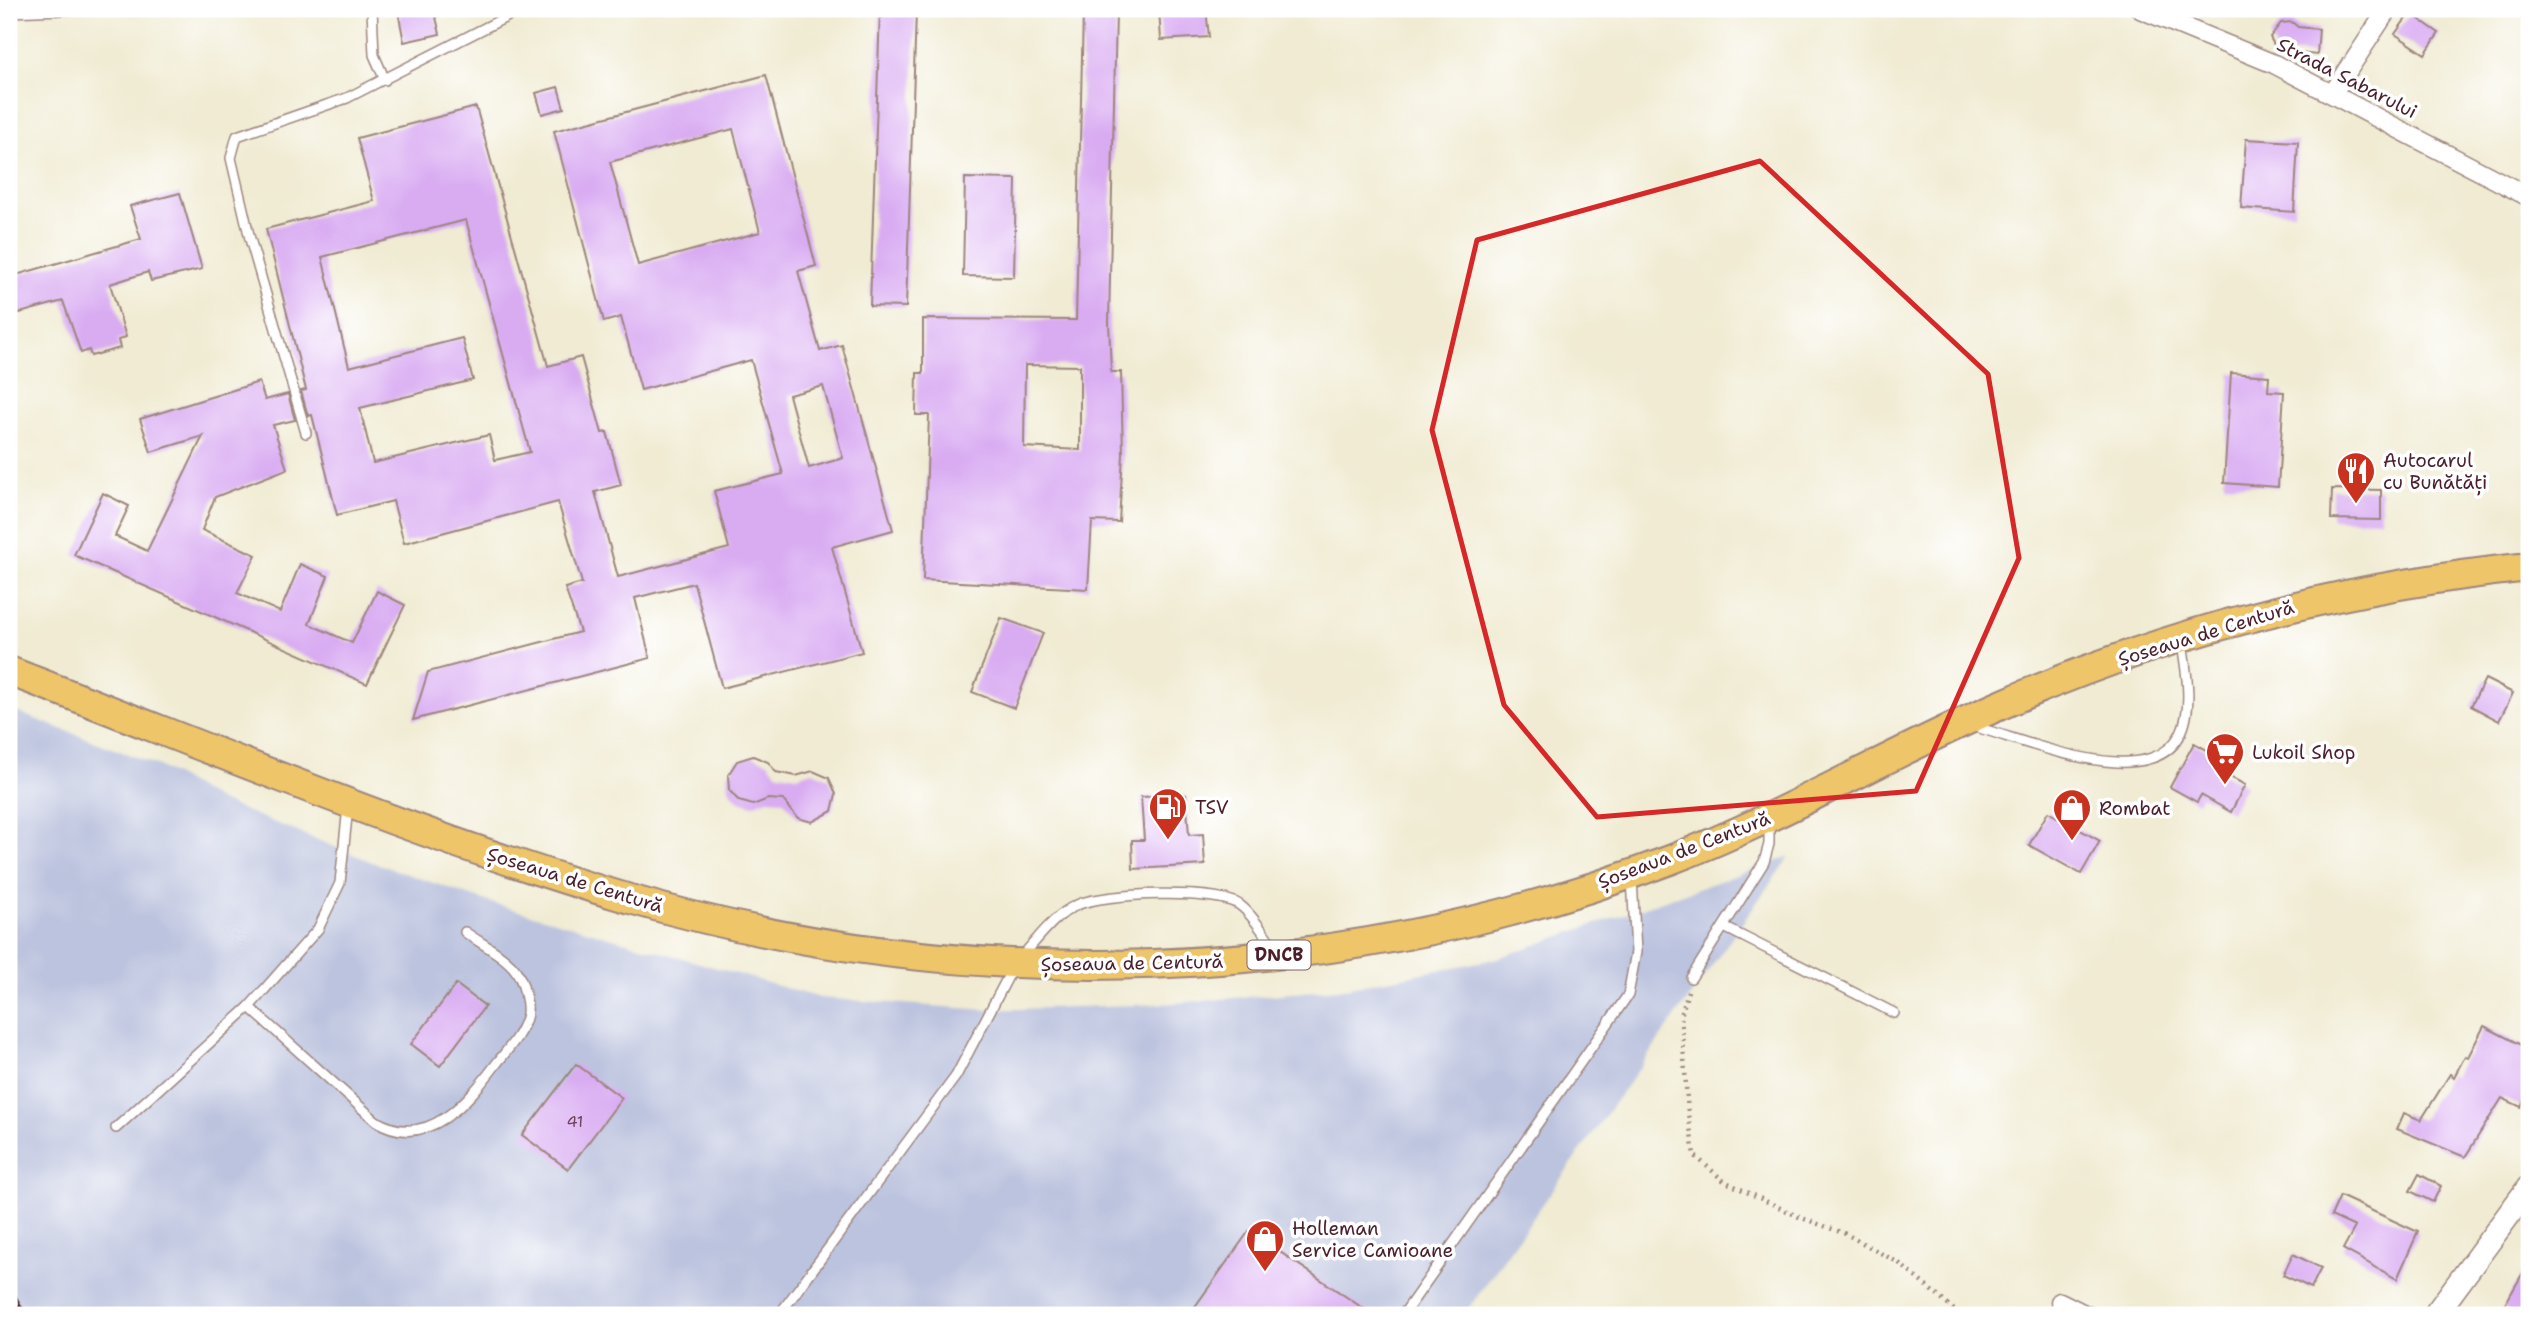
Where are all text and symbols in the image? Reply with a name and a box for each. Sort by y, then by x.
street label: Strada Sabarului [2273,32,2421,124]
place label: Autocarul cu Bunătăți [2383,448,2487,496]
restaurant icon: Autocarul cu Bunătăți [2335,450,2377,505]
street label: Șoseaua de Centură [2115,594,2297,673]
supermarket icon: Lukoil Shop [2204,731,2246,786]
place label: Lukoil Shop [2252,740,2356,765]
fuel station icon: TSV [1147,786,1189,841]
shop icon: Rombat [2051,787,2093,842]
place label: TSV [1195,795,1229,820]
place label: Rombat [2099,796,2170,821]
street label: Șoseaua de Centură [1594,806,1774,895]
street label: Șoseaua de Centură [484,841,666,920]
road number: DNCB [1248,940,1310,970]
street label: Șoseaua de Centură [1040,949,1224,978]
house number: 41 [566,1111,584,1132]
place label: Holleman Service Camioane [1292,1216,1453,1263]
shop icon: Holleman Service Camioane [1244,1218,1286,1273]

